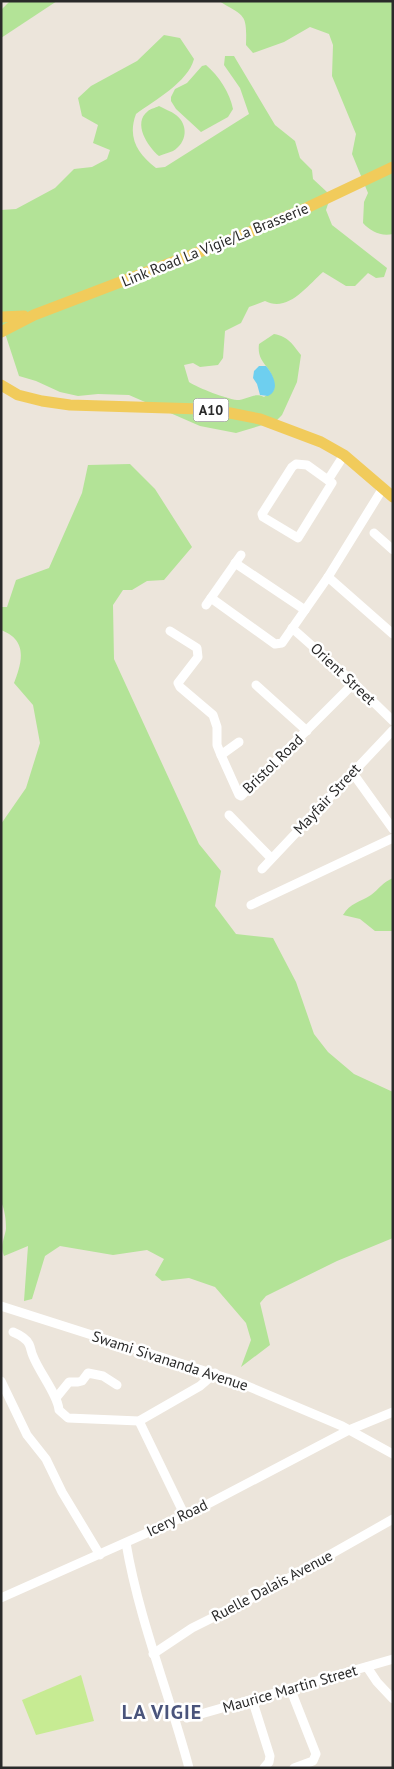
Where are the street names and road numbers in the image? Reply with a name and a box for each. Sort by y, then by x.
street label: Link Road La Vigie/La Brasserie [119,198,311,291]
road number: A10 [194,398,228,422]
street label: Orient Street [307,639,380,709]
street label: Bristol Road [238,730,307,797]
street label: Mayfair Street [289,759,364,838]
street label: Swami Sivananda Avenue [90,1326,251,1395]
street label: Icery Road [143,1495,210,1540]
street label: Ruelle Dalais Avenue [208,1546,336,1626]
street label: Maurice Martin Street [220,1660,359,1717]

